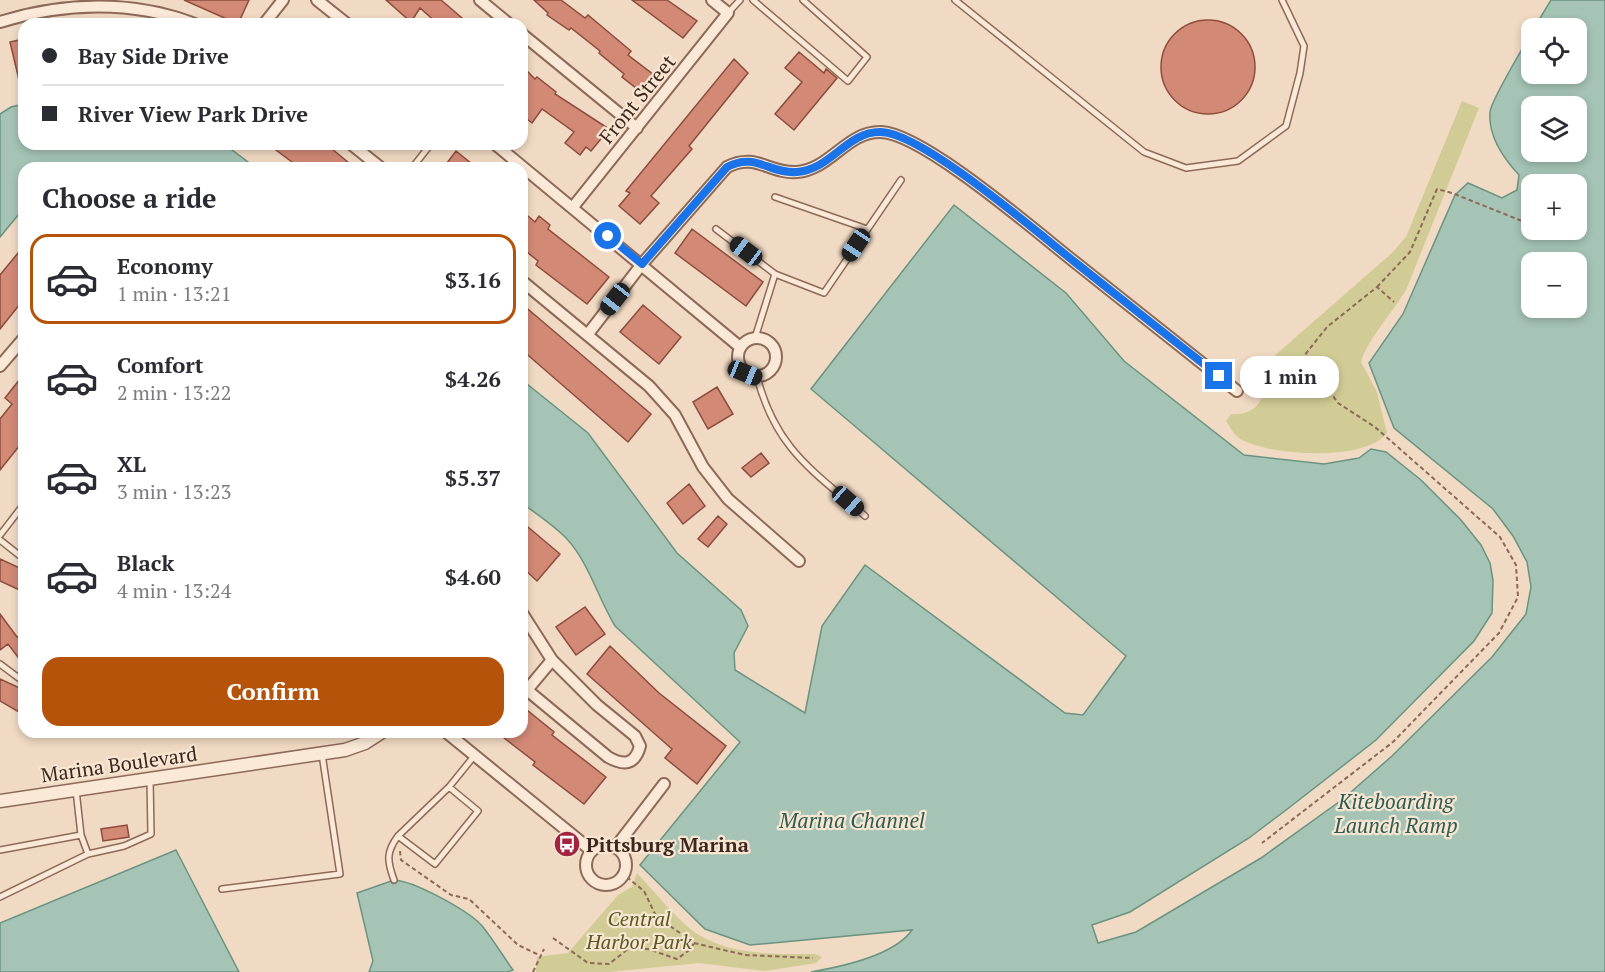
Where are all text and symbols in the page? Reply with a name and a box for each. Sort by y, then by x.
map controls [1521,18,1587,318]
button: locate [1521,18,1587,84]
text: Bay Side Drive [78,41,229,70]
street label: Front Street [593,48,682,149]
button: layers [1521,96,1587,162]
text: River View Park Drive [78,99,308,128]
button: + [1521,174,1587,240]
text: Choose a ride [42,180,217,216]
route start [594,222,621,249]
car [838,225,874,265]
car [726,233,766,269]
text: Economy [117,251,213,280]
icon: car [45,252,99,306]
button: − [1521,252,1587,318]
text: $3.16 [445,265,501,294]
car [597,279,633,319]
text: 1 min · 13:21 [117,280,231,307]
text: Comfort [117,350,203,379]
icon: car [45,351,99,405]
callout: 1 min [1240,355,1339,397]
car [725,358,765,388]
route end [1205,362,1232,389]
text: 1 min [1262,363,1317,390]
text: $4.26 [445,364,501,393]
text: 2 min · 13:22 [117,379,231,406]
text: XL [117,449,146,478]
icon: car [45,450,99,504]
text: $5.37 [445,463,501,492]
text: 3 min · 13:23 [117,478,231,505]
car [829,482,867,520]
text: Black [117,548,174,577]
icon: car [45,549,99,603]
text: $4.60 [445,562,501,591]
text: 4 min · 13:24 [117,577,231,604]
button: Confirm [42,657,504,726]
street label: Marina Boulevard [39,740,199,788]
water label: Kiteboarding Launch Ramp [1333,787,1458,839]
water label: Marina Channel [778,806,925,834]
bus stop icon: Pittsburg Marina [552,829,582,859]
place label: Pittsburg Marina [586,831,749,858]
park label: Central Harbor Park [585,905,692,955]

